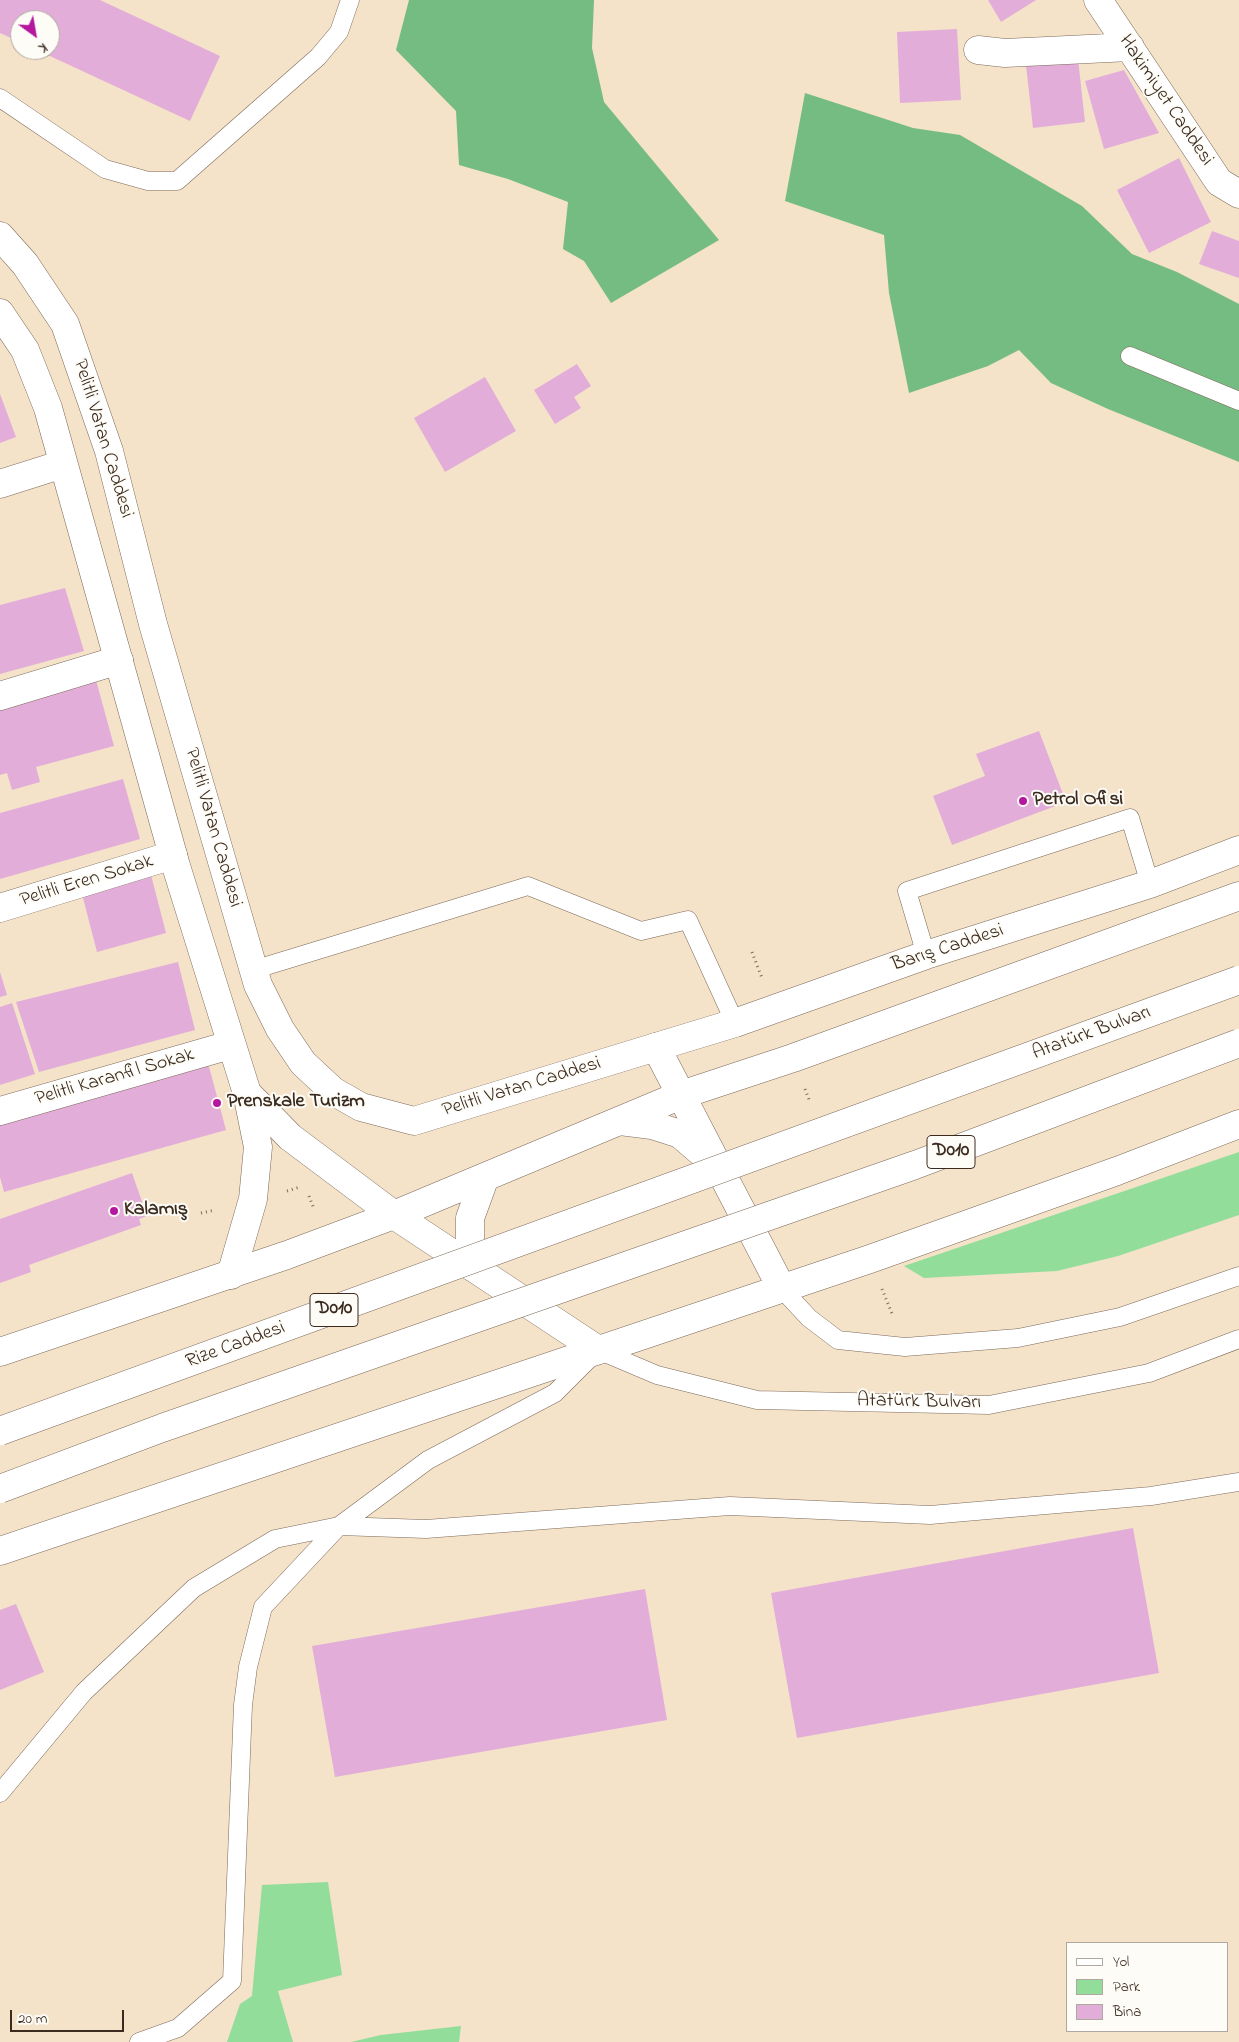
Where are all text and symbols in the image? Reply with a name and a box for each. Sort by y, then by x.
north arrow [10,10,60,60]
street label: Hakimiyet Caddesi [1112,31,1218,171]
text: K [34,37,51,58]
street label: Pelitli Vatan Caddesi [66,357,138,521]
street label: Pelitli Vatan Caddesi [178,746,246,910]
place label: Petrol Ofisi [1033,789,1123,813]
marker: Petrol Ofisi [1017,795,1029,807]
street label: Pelitli Eren Sokak [17,850,157,914]
street label: Barış Caddesi [889,920,1007,978]
street label: Atatürk Bulvarı [1029,1001,1155,1067]
street label: Pelitli Karanfil Sokak [33,1044,197,1112]
street label: Pelitli Vatan Caddesi [440,1052,604,1124]
place label: Prenskale Turizm [227,1091,365,1115]
marker: Prenskale Turizm [211,1097,223,1109]
road number: D010 [927,1136,975,1168]
place label: Kalamış [124,1199,188,1223]
marker: Kalamış [108,1205,120,1217]
road number: D010 [310,1294,358,1326]
street label: Rize Caddesi [183,1317,289,1375]
street label: Atatürk Bulvarı [857,1390,981,1416]
legend [1066,1942,1229,2032]
text: Yol [1113,1951,1129,1973]
text: Park [1113,1976,1140,1998]
scale bar [12,2000,126,2032]
text: Bina [1113,2001,1141,2023]
text: 20 m [18,2008,47,2030]

